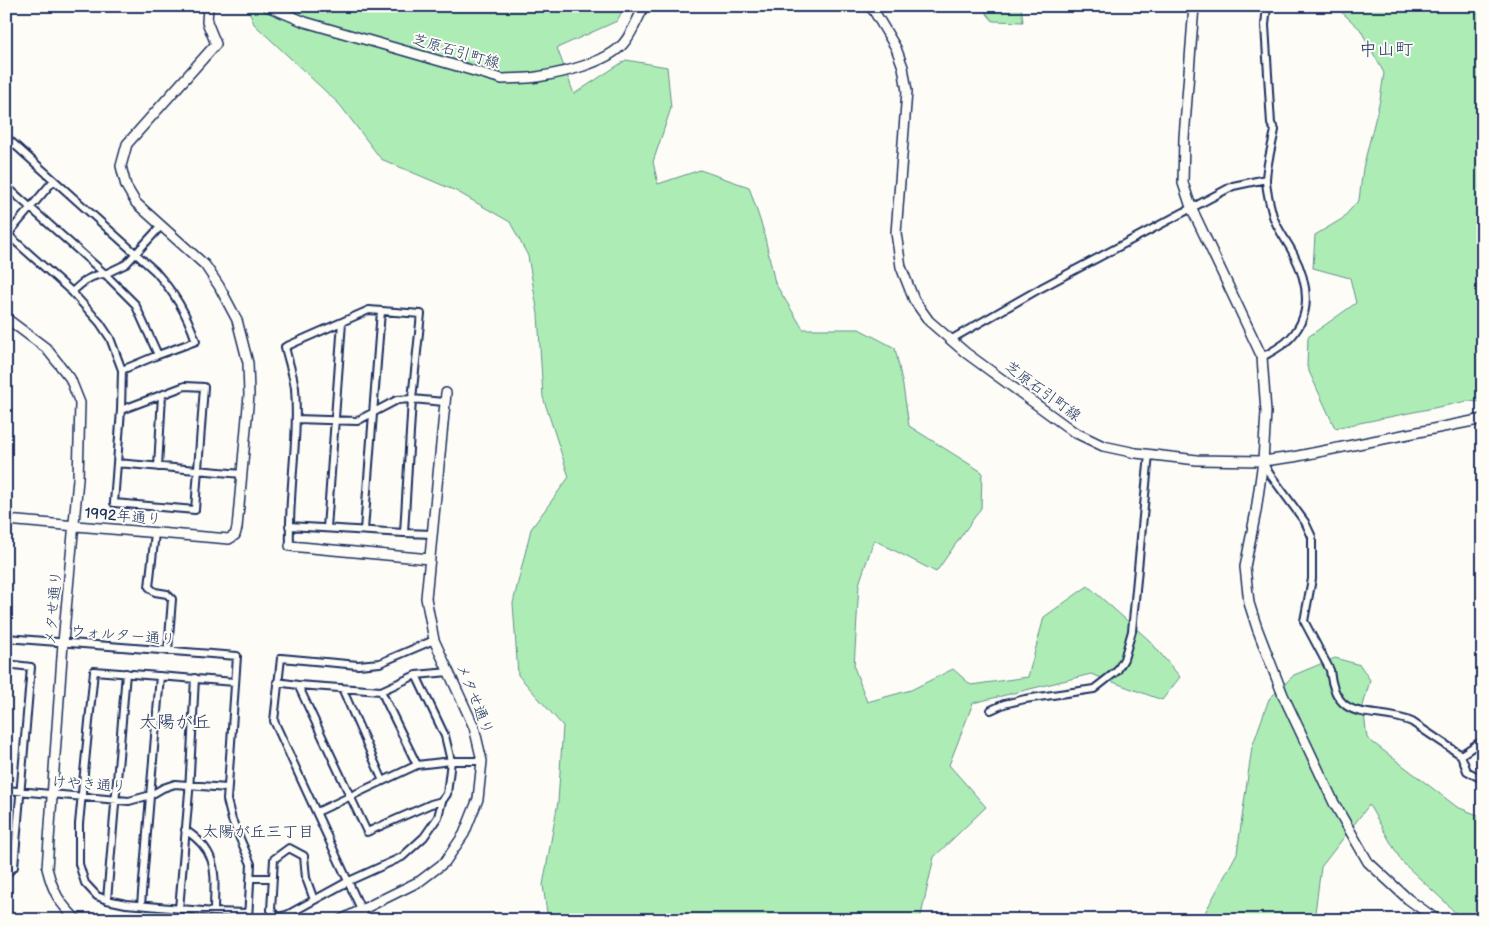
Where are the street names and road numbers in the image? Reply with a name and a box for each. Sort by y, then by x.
street label: 芝原石引町線 [410,30,502,73]
street label: 芝原石引町線 [1001,357,1085,426]
street label: 1992年通り [84,504,162,529]
street label: メタせ通り [41,570,66,646]
street label: ウォルター通り [70,621,176,650]
street label: メタせ通り [452,661,497,738]
street label: けやき通り [51,772,127,797]

